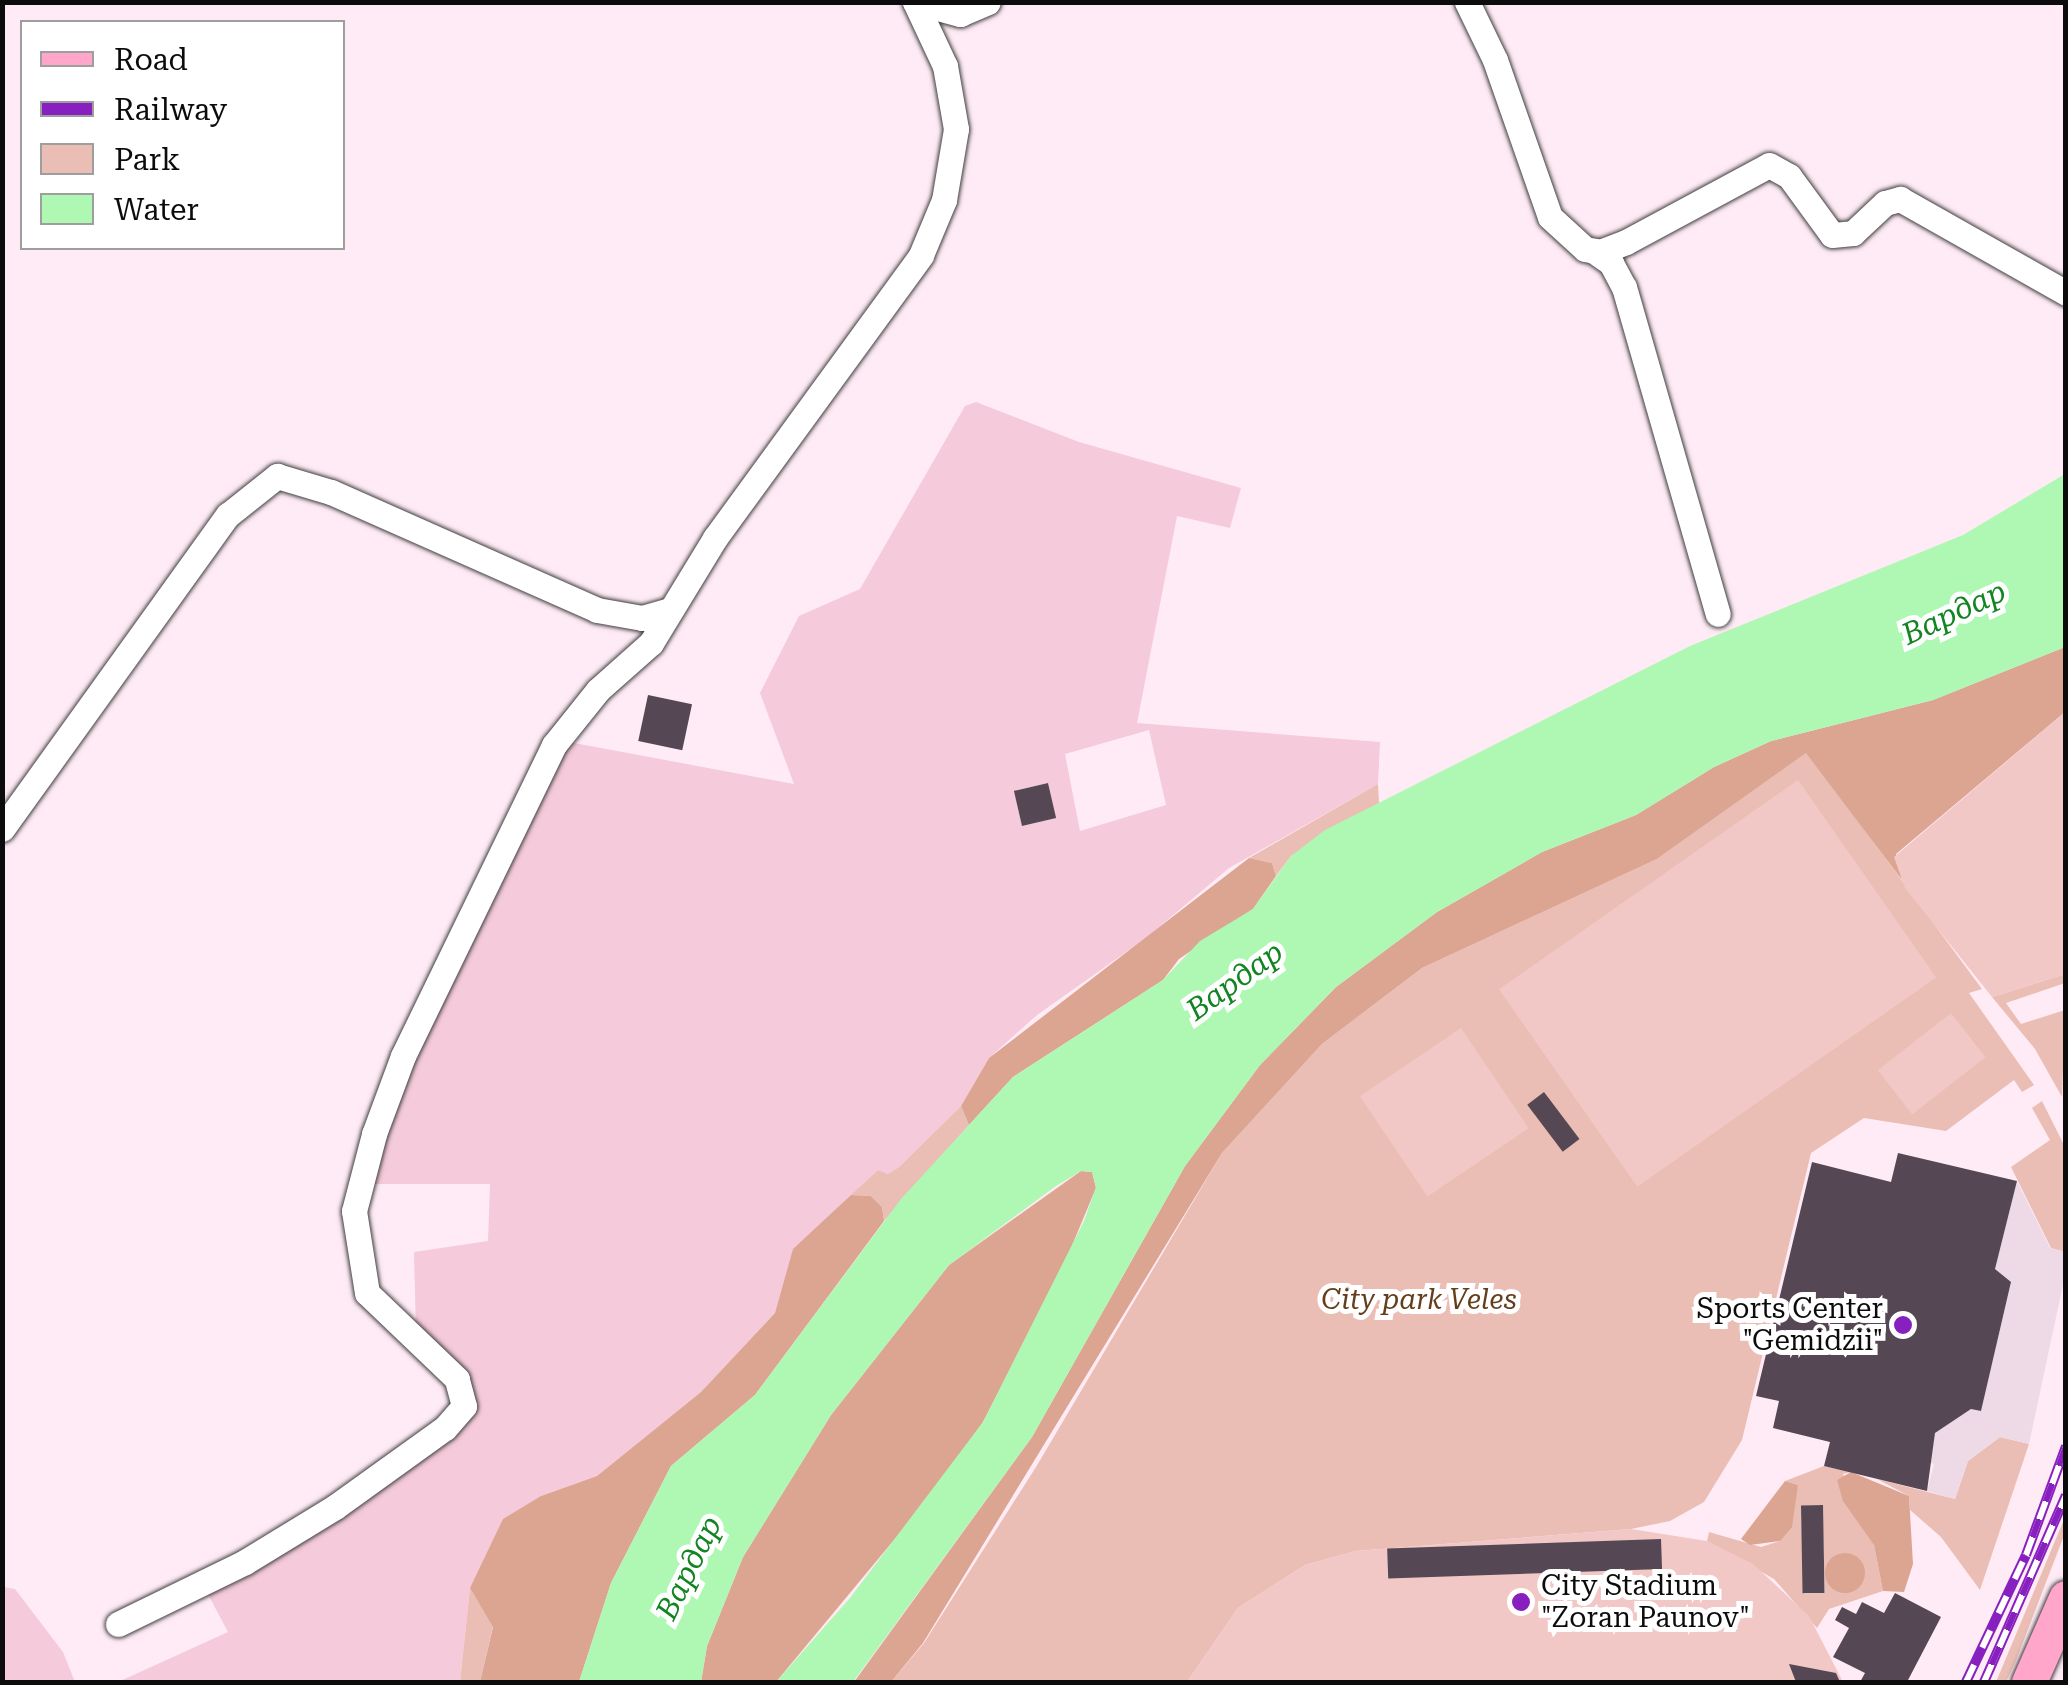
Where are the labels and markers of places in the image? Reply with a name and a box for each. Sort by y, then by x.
place label: Sports Center "Gemidzii" [1697,1292,1883,1358]
marker: Sports Center "Gemidzii" [1892,1314,1914,1336]
place label: City Stadium "Zoran Paunov" [1541,1569,1750,1635]
marker: City Stadium "Zoran Paunov" [1510,1591,1532,1613]

